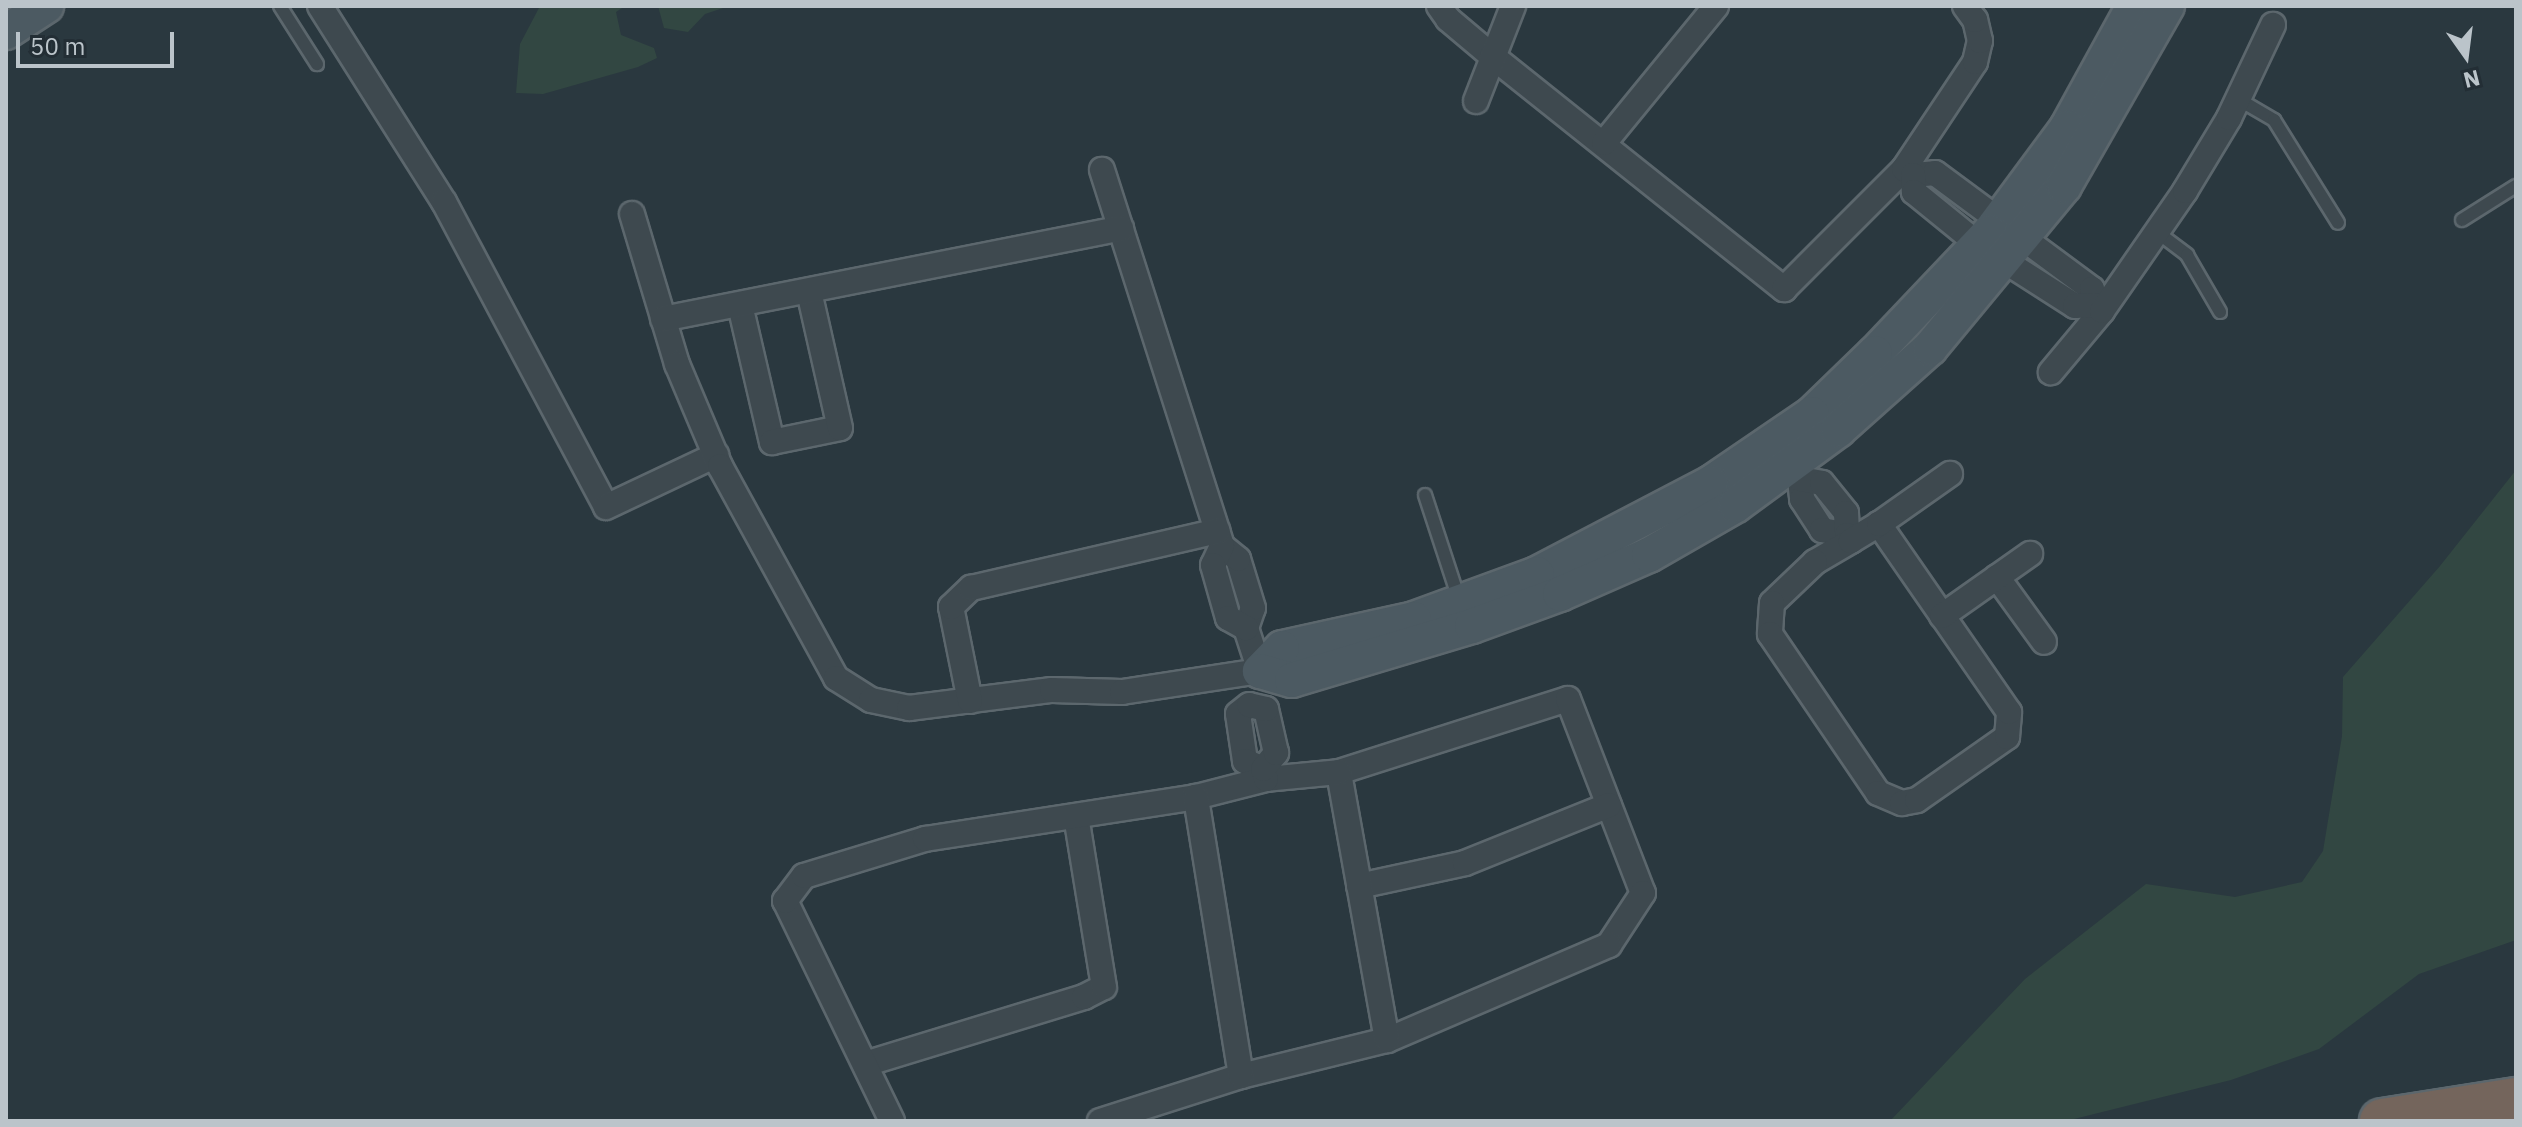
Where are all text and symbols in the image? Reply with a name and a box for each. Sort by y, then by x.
scale bar [20,16,178,66]
north arrow [2426,16,2506,96]
text: 50 m [30,30,85,62]
text: N [2461,64,2483,96]

